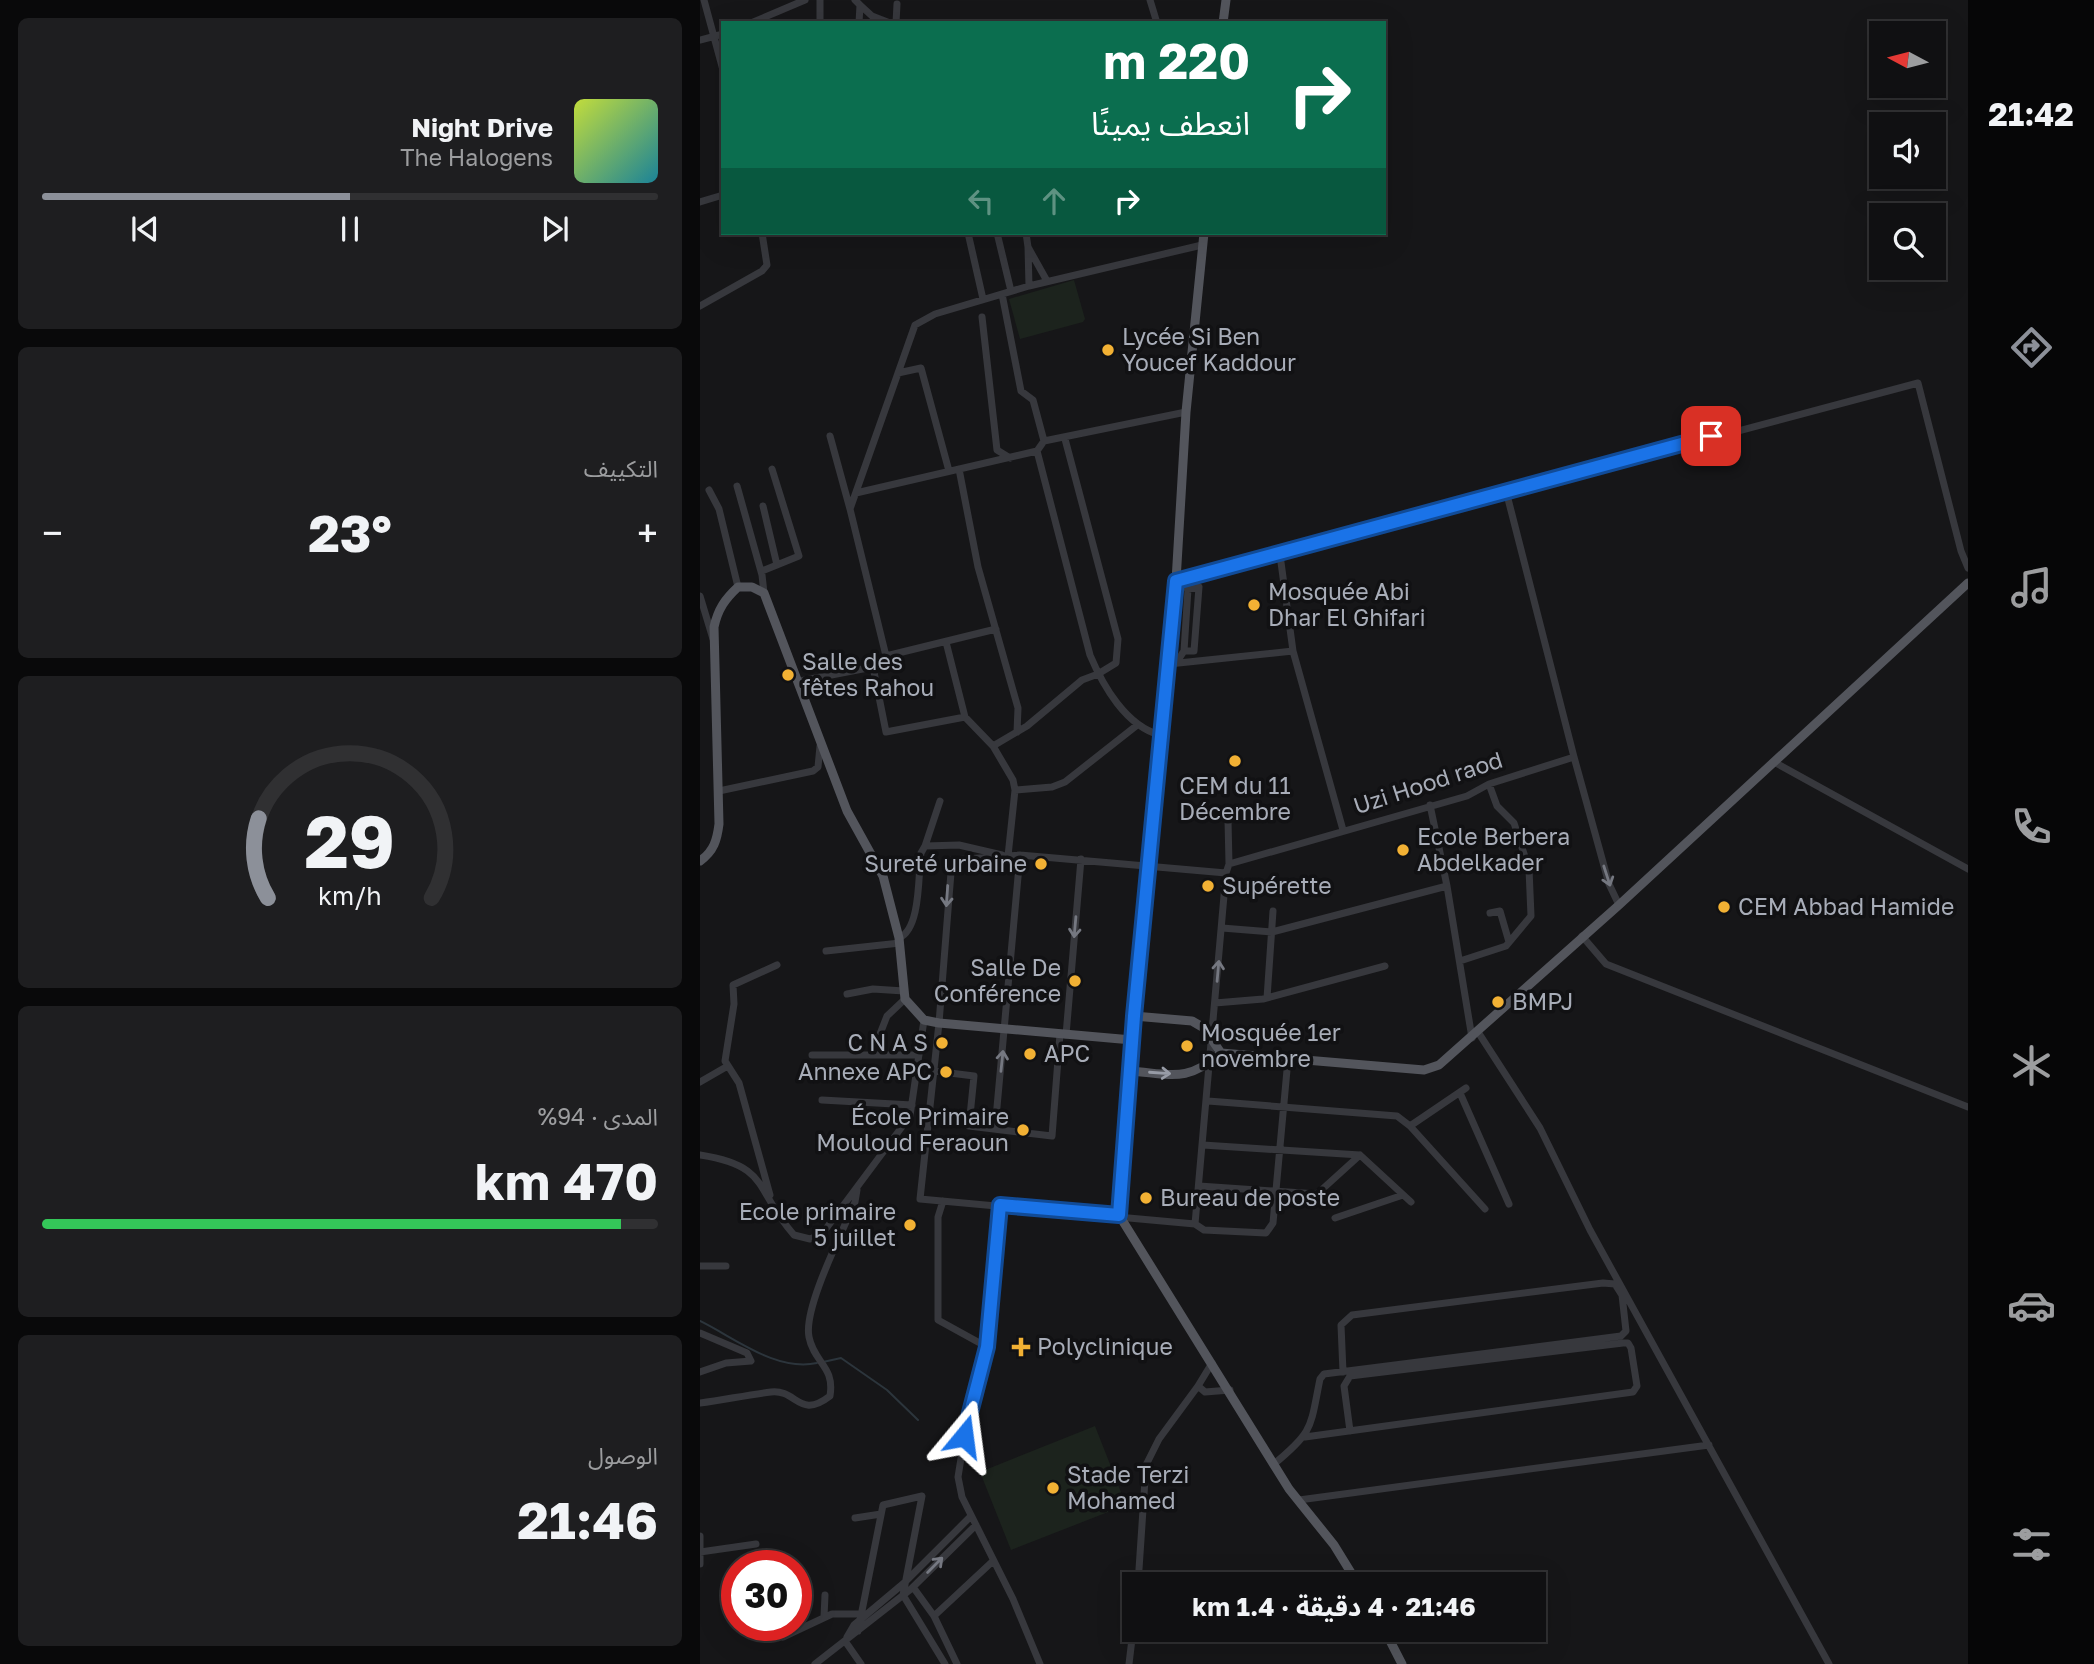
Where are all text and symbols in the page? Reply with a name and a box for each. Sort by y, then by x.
north arrow [1869,21,1946,98]
map controls [1869,21,1946,280]
text: 220 m [1103,31,1250,90]
icon: right [1274,49,1365,140]
text: 21:42 [1988,95,2074,133]
text: انعطف يمينًا [1091,104,1250,142]
text: Night Drive [411,112,553,143]
button: sound [1869,112,1946,189]
text: The Halogens [400,143,553,171]
icon: left [962,182,1000,220]
icon: ahead [1035,182,1073,220]
icon: right [1108,182,1146,220]
button: search [1869,203,1946,280]
icon: previous [126,210,164,248]
icon: pause [331,210,369,248]
icon: next [536,210,574,248]
place label: Lycée Si Ben Youcef Kaddour [1122,322,1296,376]
icon: directions [2007,323,2056,372]
marker: Lycée Si Ben Youcef Kaddour [1100,342,1116,358]
pin [1681,406,1741,466]
icon: arrive [1692,417,1730,455]
text: التكييف [584,454,658,482]
text: 23° [308,501,392,563]
text: − [42,510,63,555]
text: + [637,510,658,555]
icon: music [2007,563,2056,612]
place label: Mosquée Abi Dhar El Ghifari [1268,577,1426,631]
marker: Mosquée Abi Dhar El Ghifari [1246,597,1262,613]
place label: Salle des fêtes Rahou [802,647,934,701]
marker: Salle des fêtes Rahou [780,667,796,683]
street label: Uzi Hood raod [1350,745,1506,819]
marker: CEM du 11 Décembre [1227,753,1243,769]
place label: CEM du 11 Décembre [1179,771,1291,825]
text: 29 [305,797,395,884]
icon: phone [2007,802,2056,851]
place label: Ecole Berbera Abdelkader [1417,822,1570,876]
marker: Ecole Berbera Abdelkader [1395,842,1411,858]
place label: Sureté urbaine [864,849,1027,877]
marker: Sureté urbaine [1033,856,1049,872]
one-way arrow [1602,865,1615,887]
place label: Supérette [1222,871,1332,899]
marker: Supérette [1200,878,1216,894]
text: km/h [318,880,382,911]
one-way arrow [941,884,954,907]
place label: CEM Abbad Hamide [1738,892,1954,920]
marker: CEM Abbad Hamide [1716,899,1732,915]
one-way arrow [1068,915,1081,938]
place label: Salle De Conférence [934,953,1061,1007]
one-way arrow [1212,961,1225,983]
marker: Salle De Conférence [1067,973,1083,989]
place label: BMPJ [1512,987,1573,1015]
marker: BMPJ [1490,994,1506,1010]
place label: Mosquée 1er novembre [1201,1018,1341,1072]
place label: C N A S [848,1028,928,1056]
marker: C N A S [934,1035,950,1051]
marker: Mosquée 1er novembre [1179,1038,1195,1054]
place label: APC [1044,1039,1090,1067]
icon: climate [2007,1041,2056,1090]
marker: APC [1022,1046,1038,1062]
one-way arrow [996,1051,1009,1073]
place label: Annexe APC [798,1057,932,1085]
marker: Annexe APC [938,1064,954,1080]
one-way arrow [1148,1067,1171,1080]
text: المدى · 94% [538,1102,658,1130]
place label: École Primaire Mouloud Feraoun [816,1102,1009,1156]
marker: École Primaire Mouloud Feraoun [1015,1122,1031,1138]
text: 470 km [475,1149,658,1211]
place label: Bureau de poste [1160,1183,1340,1211]
marker: Bureau de poste [1138,1190,1154,1206]
place label: Ecole primaire 5 juillet [739,1197,896,1251]
marker: Ecole primaire 5 juillet [902,1217,918,1233]
icon: car [2007,1281,2056,1330]
place label: Polyclinique [1037,1332,1173,1360]
marker: Polyclinique [1011,1337,1031,1357]
position arrow [927,1399,1001,1473]
text: الوصول [588,1441,658,1469]
place label: Stade Terzi Mohamed [1067,1460,1189,1514]
marker: Stade Terzi Mohamed [1045,1480,1061,1496]
text: 21:46 [517,1488,658,1550]
icon: filters [2007,1520,2056,1569]
speed limit sign: 30 [721,1550,812,1641]
one-way arrow [926,1557,943,1574]
text: 21:46 · 4 دقيقة · 1.4 km [1192,1591,1476,1622]

